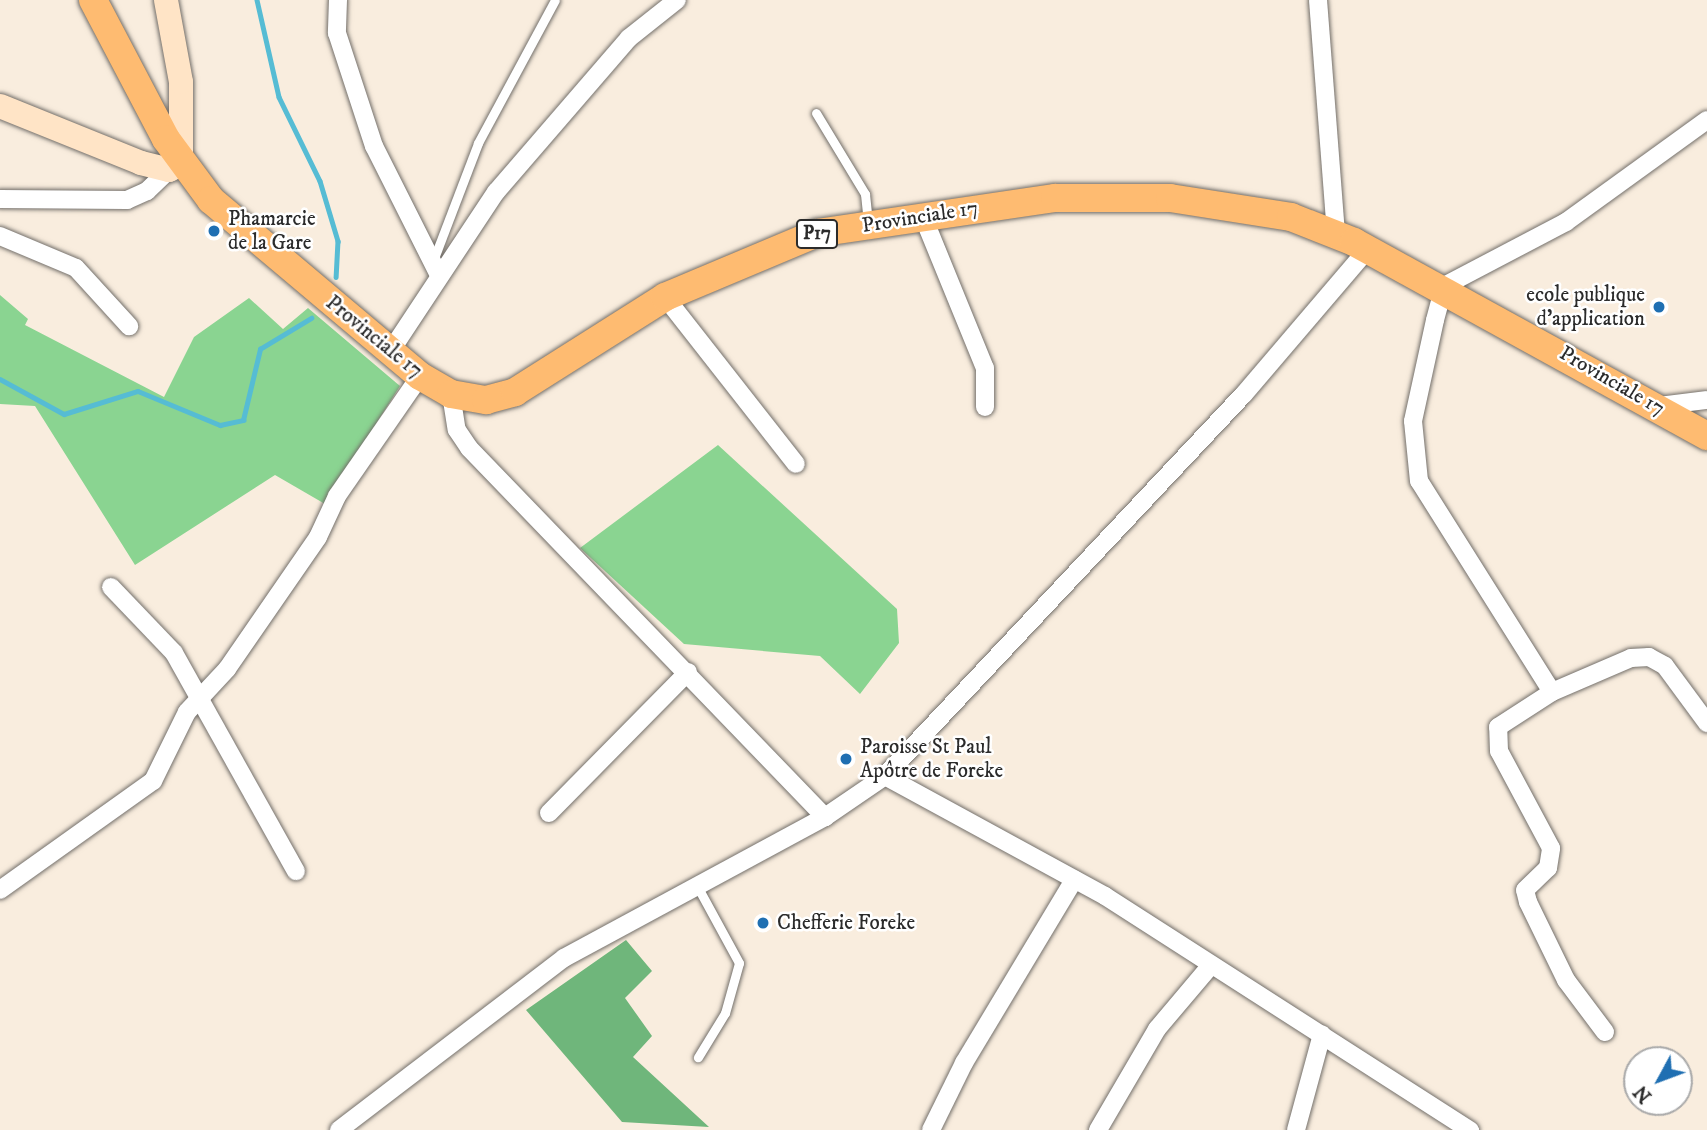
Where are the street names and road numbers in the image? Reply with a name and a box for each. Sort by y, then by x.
street label: Provinciale 17 [860,195,980,239]
road number: P17 [794,218,840,250]
street label: Provinciale 17 [320,290,428,384]
street label: Provinciale 17 [1555,341,1669,421]

